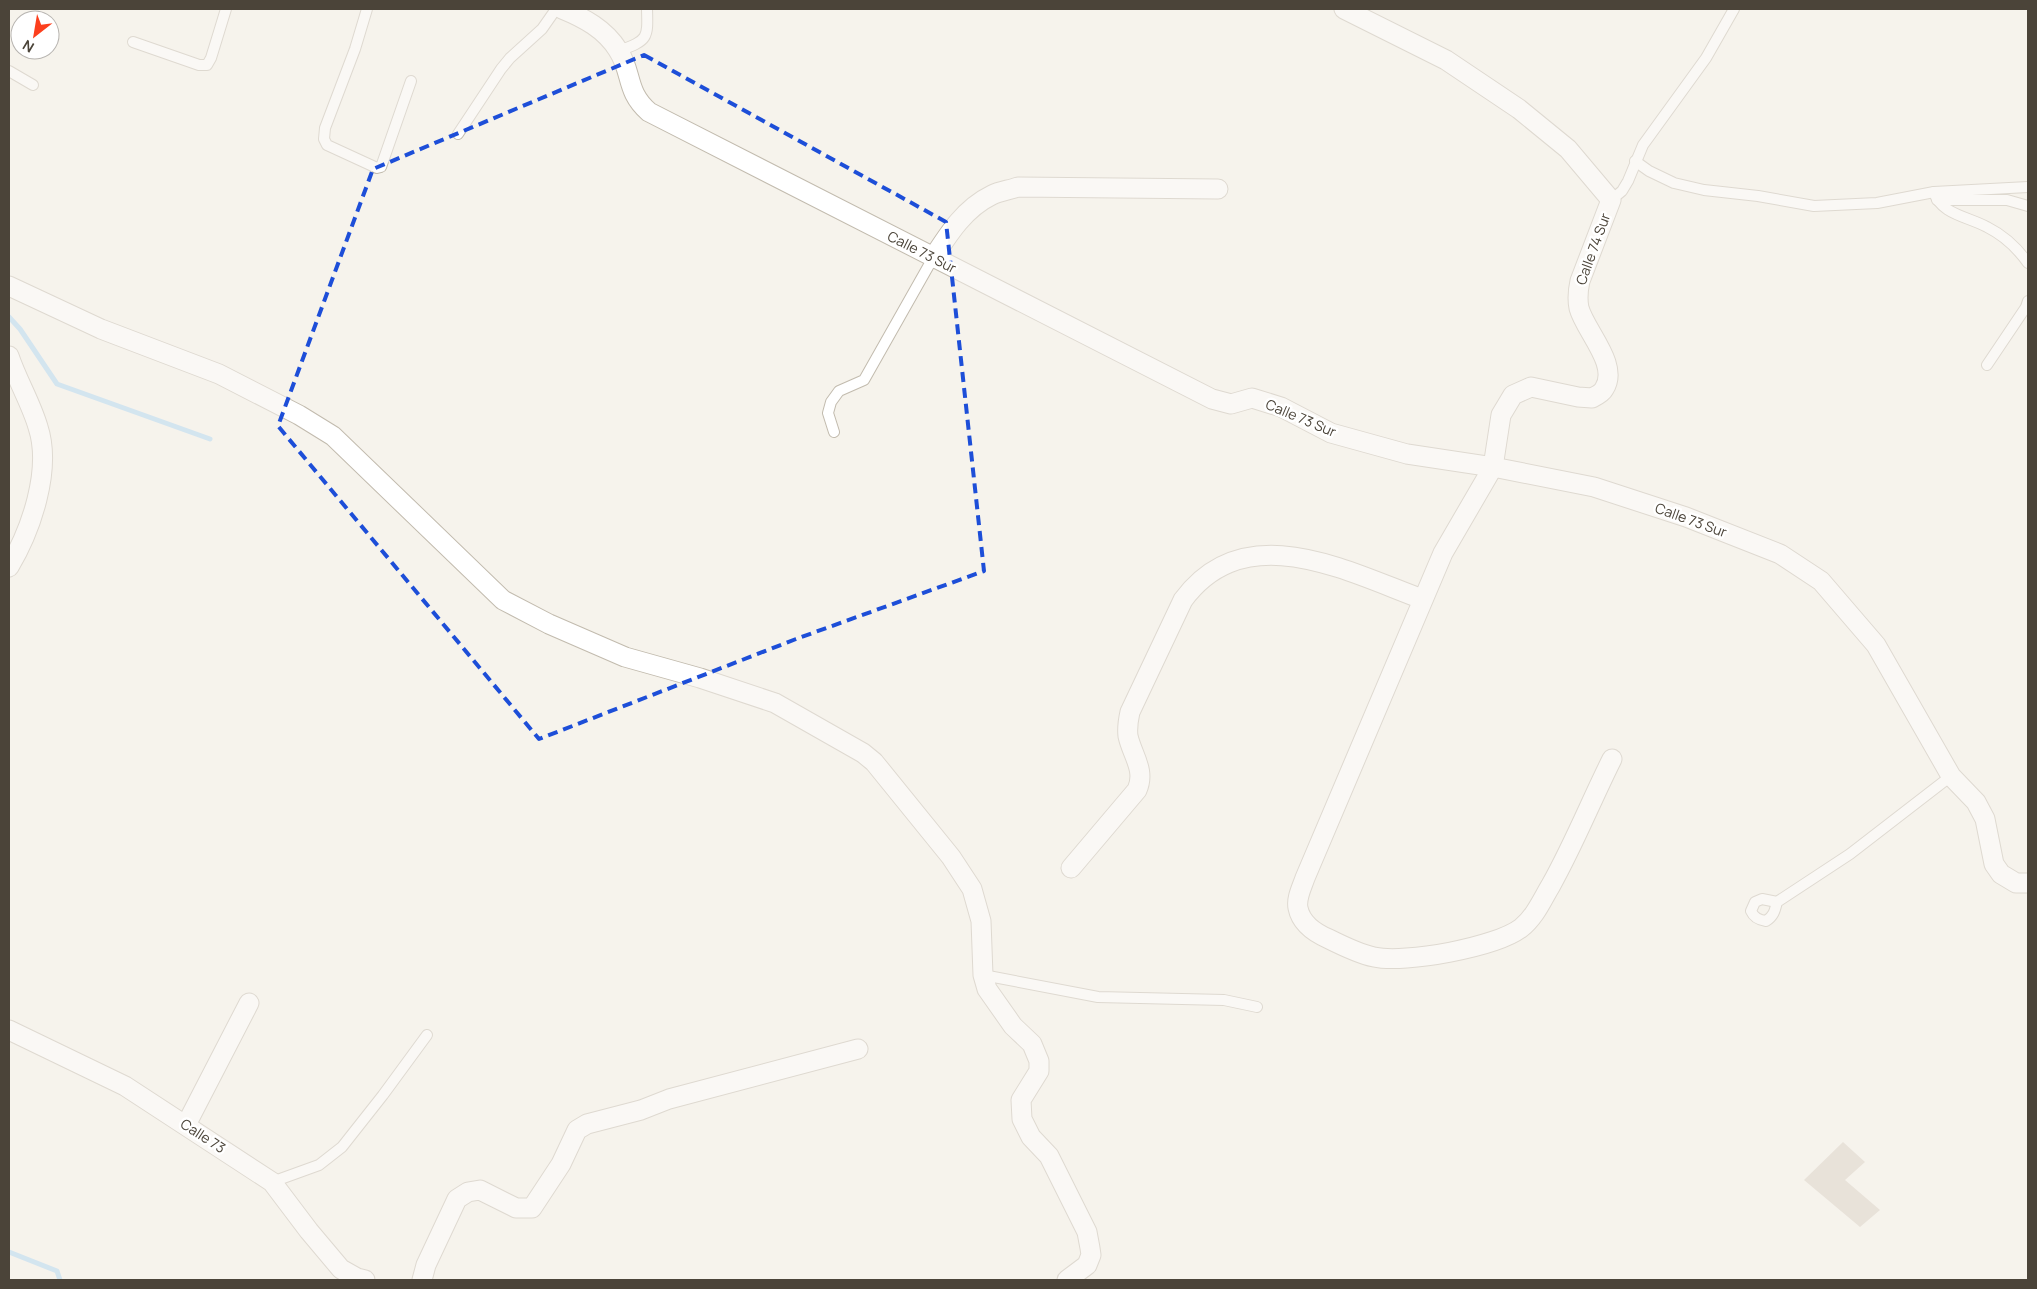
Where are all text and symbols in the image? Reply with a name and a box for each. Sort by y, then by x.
north arrow [10,10,60,60]
text: N [19,36,37,57]
street label: Calle 74 Sur [1571,210,1614,287]
street label: Calle 73 Sur [885,226,960,277]
street label: Calle 73 Sur [1263,394,1339,441]
street label: Calle 73 Sur [1653,498,1730,541]
street label: Calle 73 [177,1114,229,1157]

